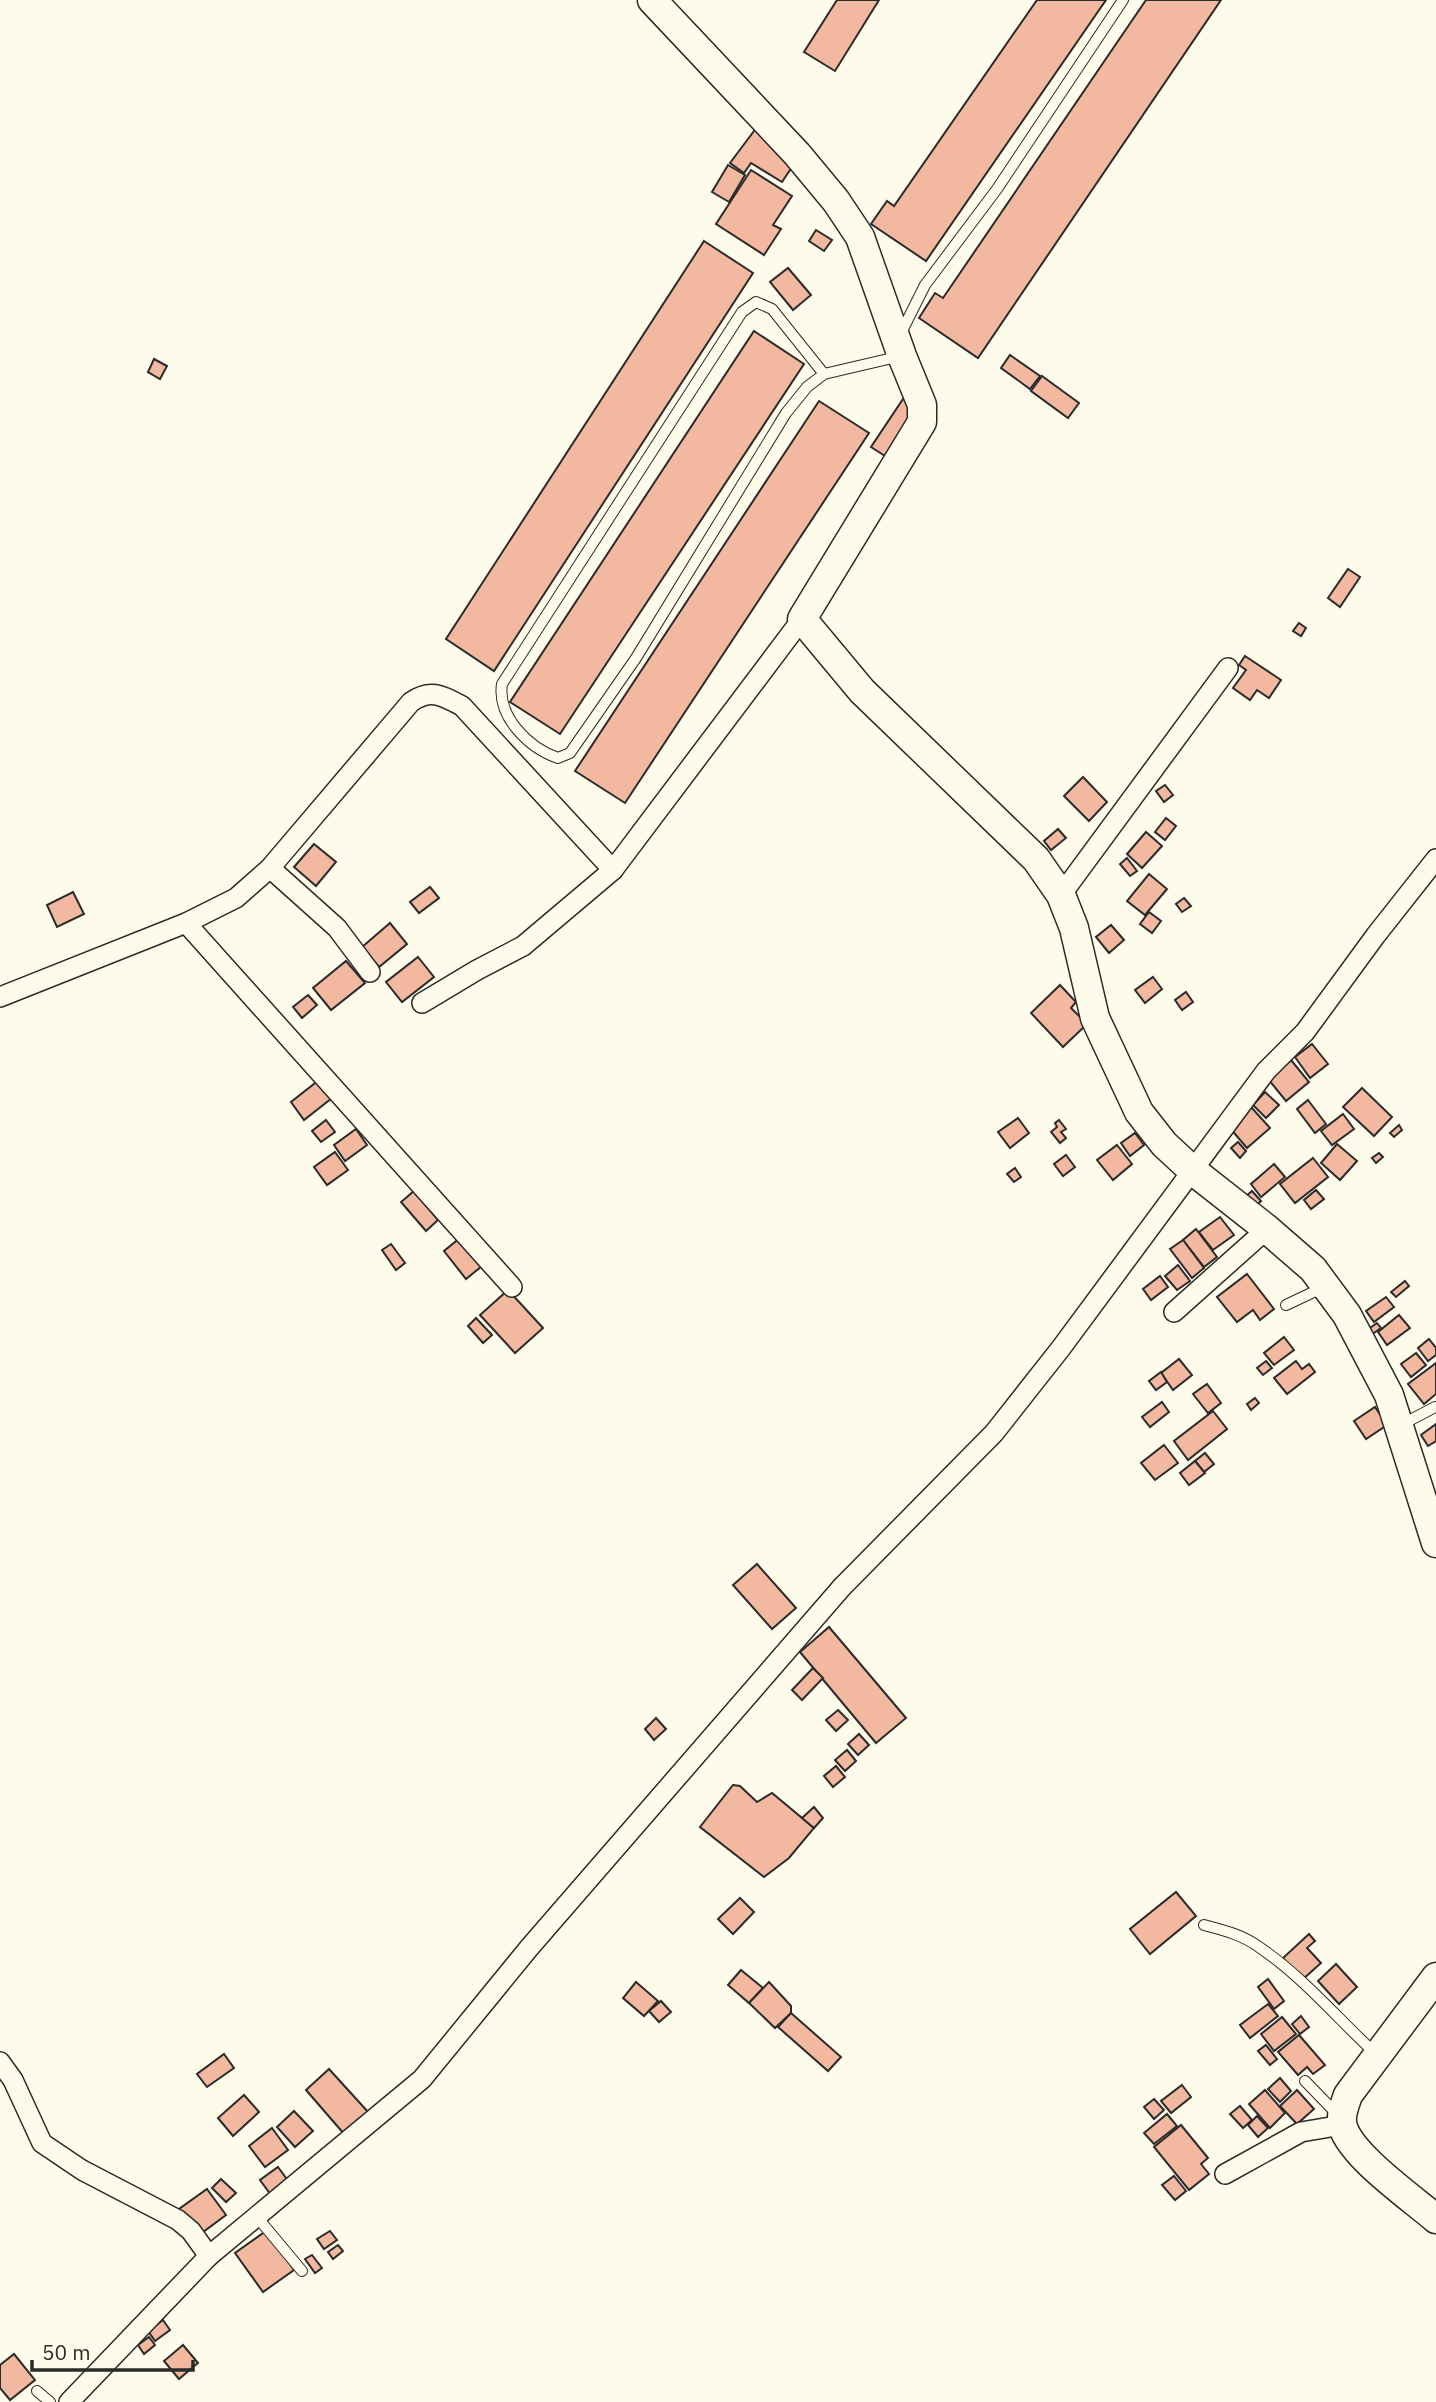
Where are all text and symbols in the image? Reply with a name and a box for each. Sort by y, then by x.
scale bar [32,2328,192,2372]
text: 50 m [42,2338,91,2366]

